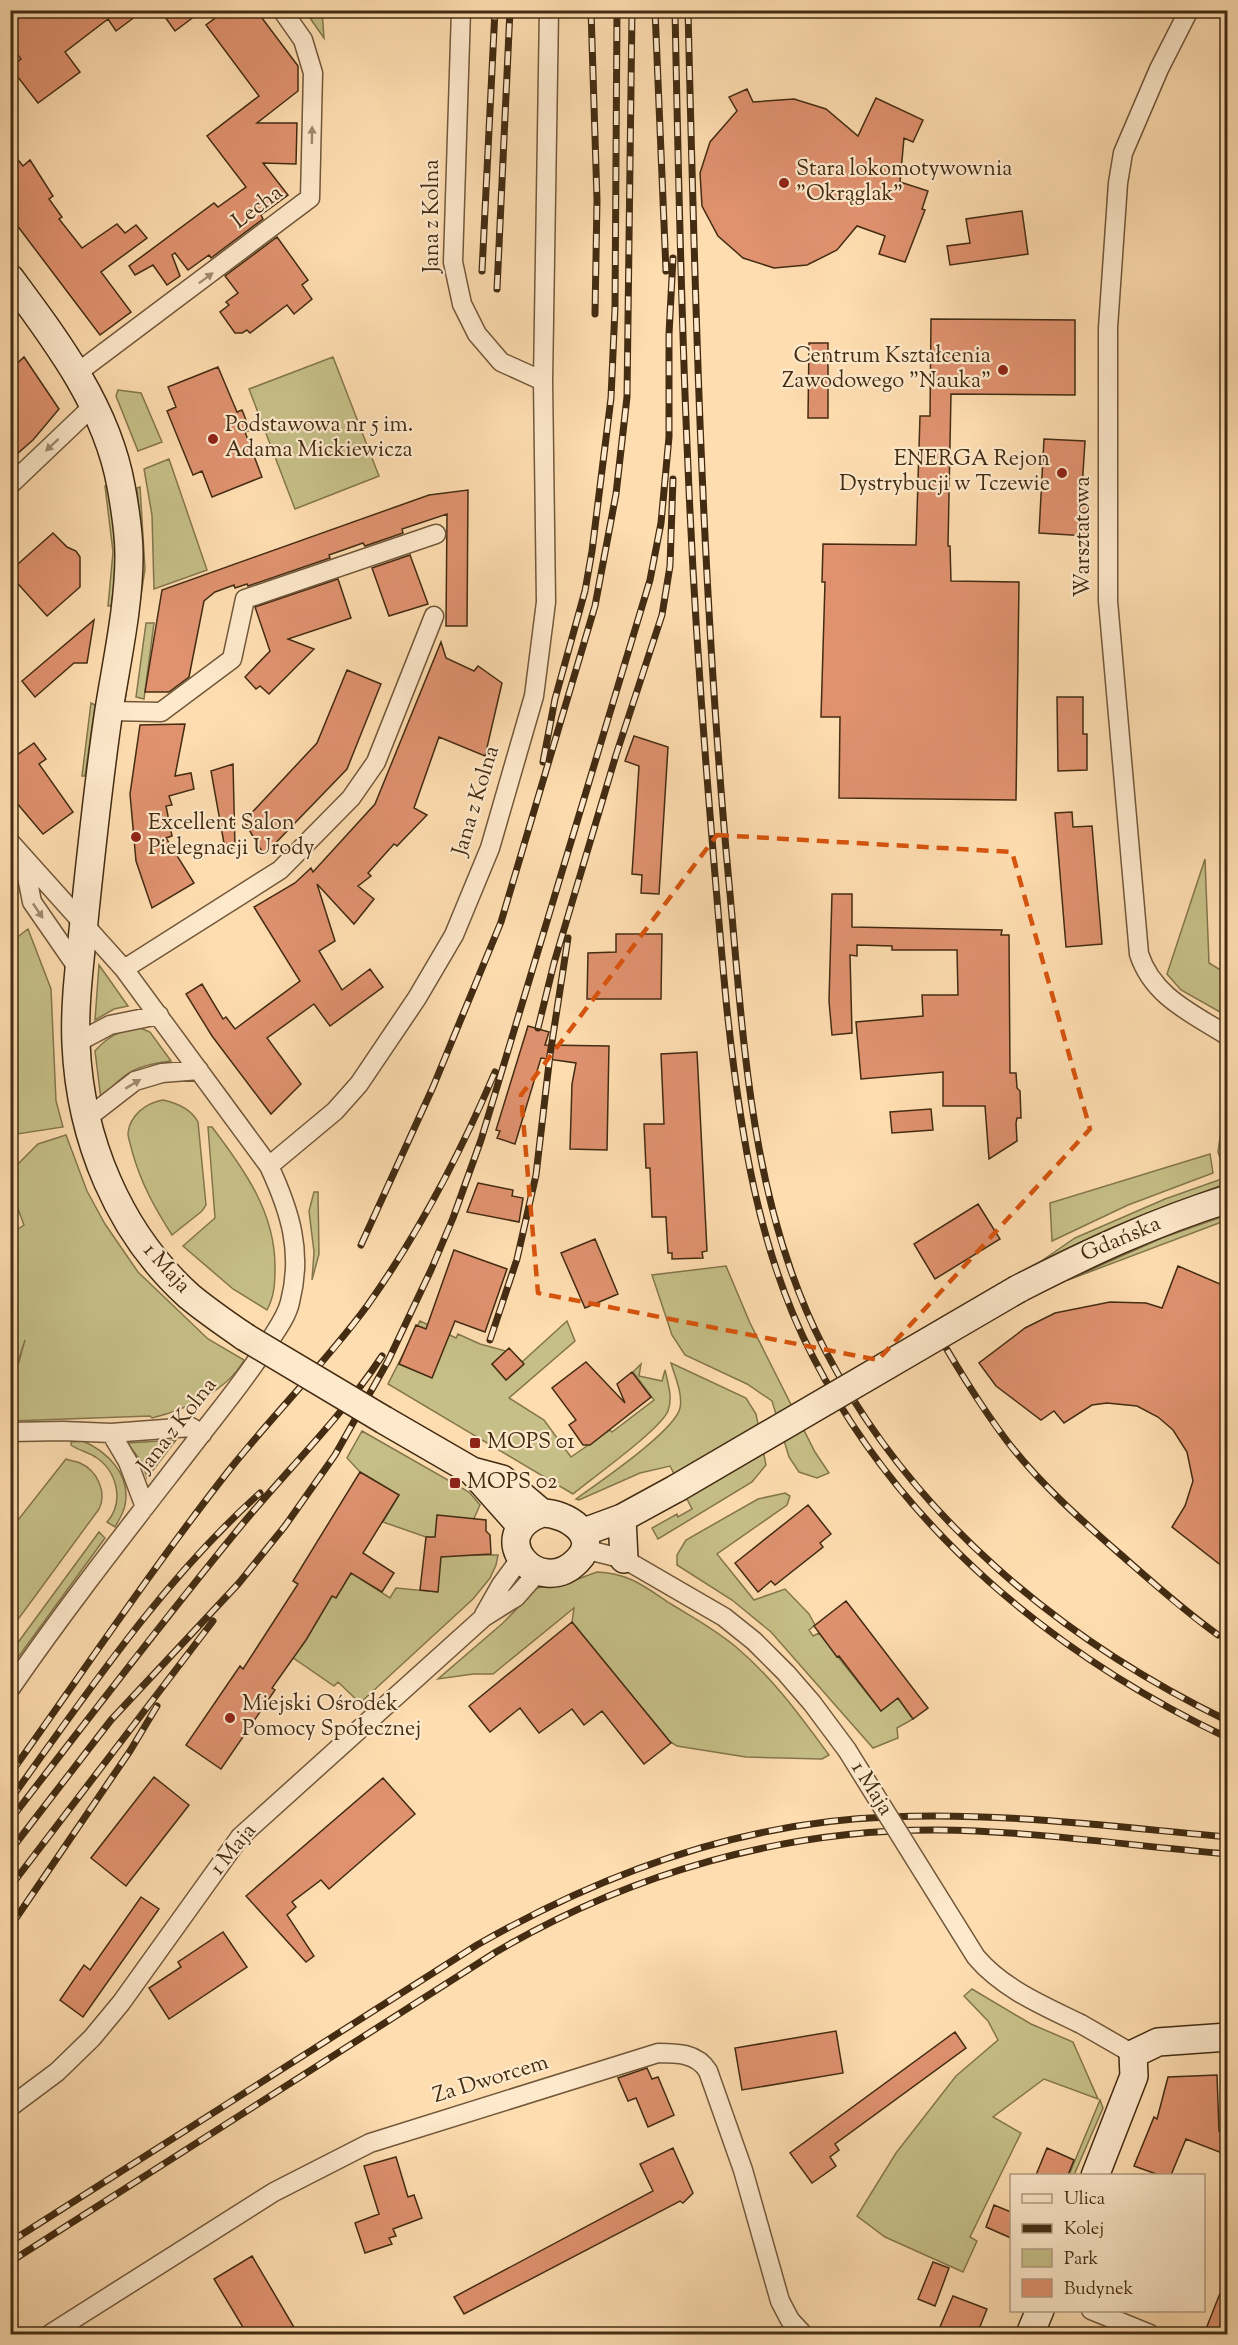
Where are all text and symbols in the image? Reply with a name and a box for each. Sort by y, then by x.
one-way arrow [307,125,316,144]
place label: Stara lokomotywownia "Okrąglak" [796,154,1012,211]
street label: Jana z Kolna [417,159,449,274]
marker: Stara lokomotywownia "Okrąglak" [777,176,791,190]
street label: Lecha [226,178,290,238]
one-way arrow [197,272,213,284]
place label: Centrum Kształcenia Zawodowego "Nauka" [782,341,991,398]
marker: Centrum Kształcenia Zawodowego "Nauka" [996,363,1010,377]
place label: Podstawowa nr 5 im. Adama Mickiewicza [225,410,413,467]
marker: Podstawowa nr 5 im. Adama Mickiewicza [206,432,220,446]
one-way arrow [45,438,59,452]
place label: ENERGA Rejon Dystrybucji w Tczewie [839,444,1050,501]
marker: ENERGA Rejon Dystrybucji w Tczewie [1055,466,1069,480]
street label: Warsztatowa [1068,476,1100,598]
street label: Jana z Kolna [445,742,509,861]
place label: Excellent Salon Pielegnacji Urody [148,808,314,865]
marker: Excellent Salon Pielegnacji Urody [129,830,143,844]
one-way arrow [32,903,43,919]
one-way arrow [125,1079,141,1090]
street label: Gdańska [1076,1209,1166,1271]
street label: 1 Maja [135,1237,197,1301]
street label: Jana z Kolna [130,1371,226,1481]
place label: MOPS 01 [487,1427,575,1459]
marker: MOPS 01 [468,1436,482,1450]
place label: MOPS 02 [467,1467,558,1499]
marker: MOPS 02 [448,1476,462,1490]
place label: Miejski Ośrodek Pomocy Społecznej [242,1689,421,1746]
marker: Miejski Ośrodek Pomocy Społecznej [223,1711,237,1725]
street label: 1 Maja [842,1756,900,1822]
street label: 1 Maja [203,1817,265,1883]
street label: Za Dworcem [429,2047,553,2113]
legend [1010,2174,1205,2312]
text: Ulica [1064,2187,1105,2213]
text: Kolej [1064,2217,1104,2243]
text: Park [1064,2247,1099,2273]
text: Budynek [1064,2277,1133,2303]

